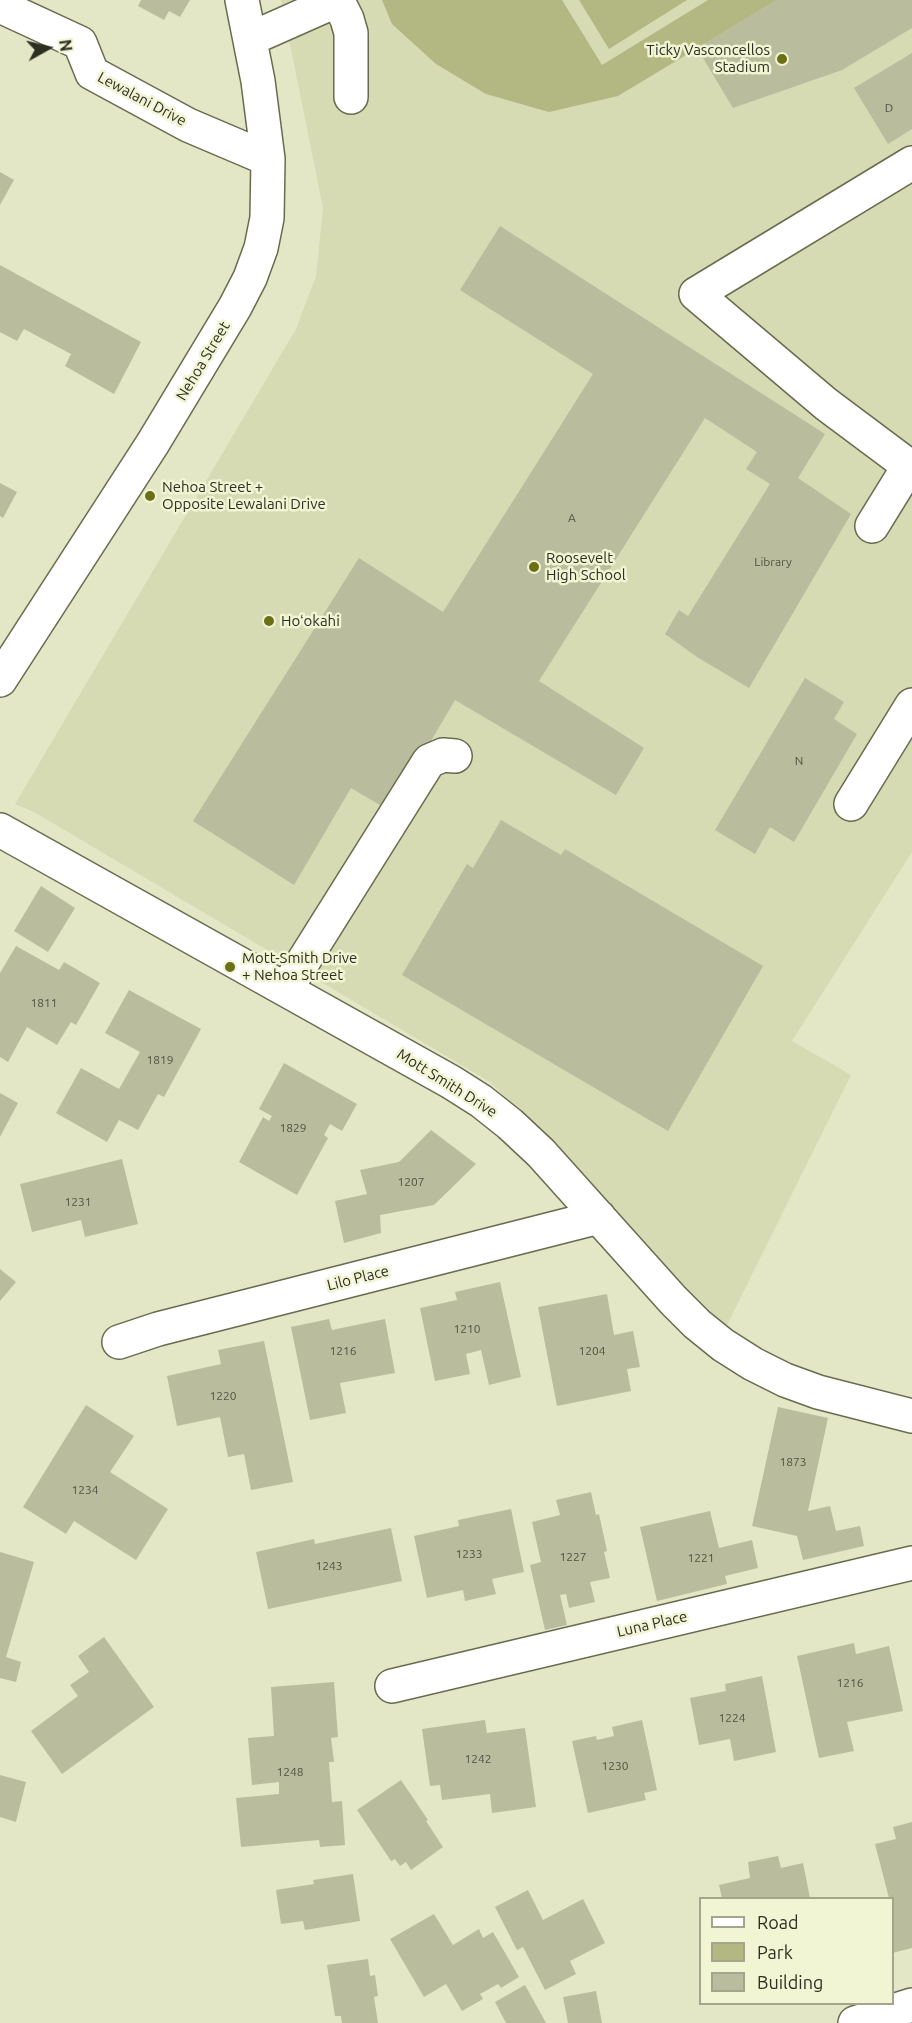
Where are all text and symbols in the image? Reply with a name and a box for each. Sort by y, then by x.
north arrow [18,18,78,78]
text: N [56,38,76,53]
place label: Ticky Vasconcellos Stadium [646,41,770,76]
marker: Ticky Vasconcellos Stadium [775,52,789,66]
street label: Lewalani Drive [94,68,190,130]
house number: D [885,101,893,115]
street label: Nehoa Street [172,318,234,404]
place label: Nehoa Street + Opposite Lewalani Drive [162,478,326,513]
marker: Nehoa Street + Opposite Lewalani Drive [143,489,157,503]
house number: A [568,511,576,525]
place label: Roosevelt High School [546,549,626,584]
house number: Library [754,555,792,569]
marker: Roosevelt High School [527,560,541,574]
place label: Hoʻokahi [281,612,340,630]
marker: Hoʻokahi [262,614,276,628]
house number: N [795,754,803,768]
place label: Mott-Smith Drive + Nehoa Street [242,949,357,984]
marker: Mott-Smith Drive + Nehoa Street [223,960,237,974]
house number: 1811 [30,996,58,1010]
street label: Mott Smith Drive [394,1045,500,1121]
house number: 1819 [146,1053,174,1067]
house number: 1829 [279,1121,307,1135]
house number: 1207 [397,1175,425,1189]
house number: 1231 [64,1195,92,1209]
street label: Lilo Place [325,1262,391,1294]
house number: 1210 [453,1322,481,1336]
house number: 1216 [329,1344,357,1358]
house number: 1204 [578,1344,606,1358]
house number: 1220 [209,1389,237,1403]
house number: 1873 [779,1455,807,1469]
house number: 1234 [71,1483,99,1497]
house number: 1233 [455,1547,483,1561]
house number: 1227 [559,1550,587,1564]
house number: 1221 [687,1551,715,1565]
house number: 1243 [315,1559,343,1573]
street label: Luna Place [615,1607,689,1641]
house number: 1216 [836,1676,864,1690]
house number: 1224 [718,1711,746,1725]
house number: 1242 [464,1752,492,1766]
house number: 1230 [601,1759,629,1773]
house number: 1248 [276,1765,304,1779]
legend [699,1897,894,2005]
text: Road [757,1912,799,1932]
text: Park [757,1942,793,1962]
text: Building [757,1972,823,1992]

